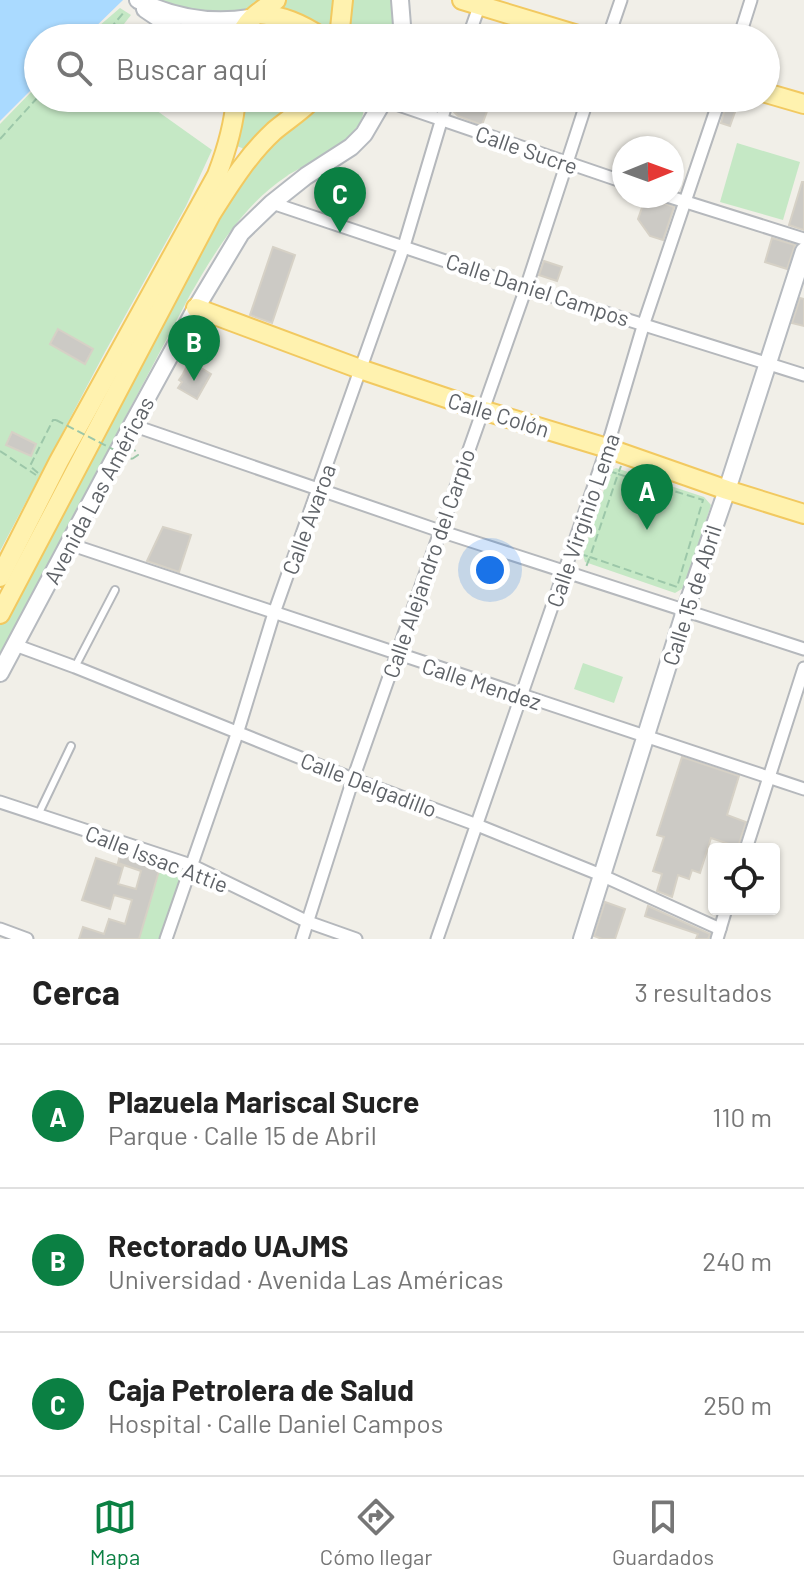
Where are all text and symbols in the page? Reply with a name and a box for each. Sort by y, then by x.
search box [24,24,780,112]
icon: search [52,46,96,90]
text: Buscar aquí [116,50,267,86]
street label: Calle Sucre [472,119,582,179]
north arrow [612,136,684,208]
pin: C [314,167,366,233]
street label: Calle Daniel Campos [443,247,633,331]
pin: B [168,315,220,381]
street label: Calle Colón [445,386,553,442]
street label: Avenida Las Américas [38,392,158,588]
street label: Calle Virginio Lema [540,430,624,610]
street label: Calle Alejandro del Carpio [377,445,479,681]
street label: Calle Avaroa [276,460,340,578]
pin: A [621,464,673,530]
street label: Calle 15 de Abril [656,521,726,669]
your location [470,550,510,590]
street label: Calle Mendez [419,652,545,714]
street label: Calle Delgadillo [297,746,441,822]
street label: Calle Issac Attie [82,819,232,897]
map controls [708,843,780,915]
button: locate [708,843,780,915]
text: Cerca [32,971,120,1012]
text: 3 resultados [634,976,772,1007]
text: Plazuela Mariscal Sucre [108,1083,419,1119]
text: A [49,1101,67,1132]
text: 110 m [712,1101,772,1132]
text: Parque · Calle 15 de Abril [108,1119,377,1150]
text: Rectorado UAJMS [108,1227,349,1263]
text: B [50,1245,66,1276]
text: 240 m [702,1245,772,1276]
text: Universidad · Avenida Las Américas [108,1263,504,1294]
text: Caja Petrolera de Salud [108,1371,414,1407]
text: C [50,1389,66,1420]
text: 250 m [703,1389,772,1420]
text: Hospital · Calle Daniel Campos [108,1407,443,1438]
tab: Mapa [90,1495,140,1569]
tab: Cómo llegar [320,1495,432,1569]
tab: Guardados [612,1495,714,1569]

